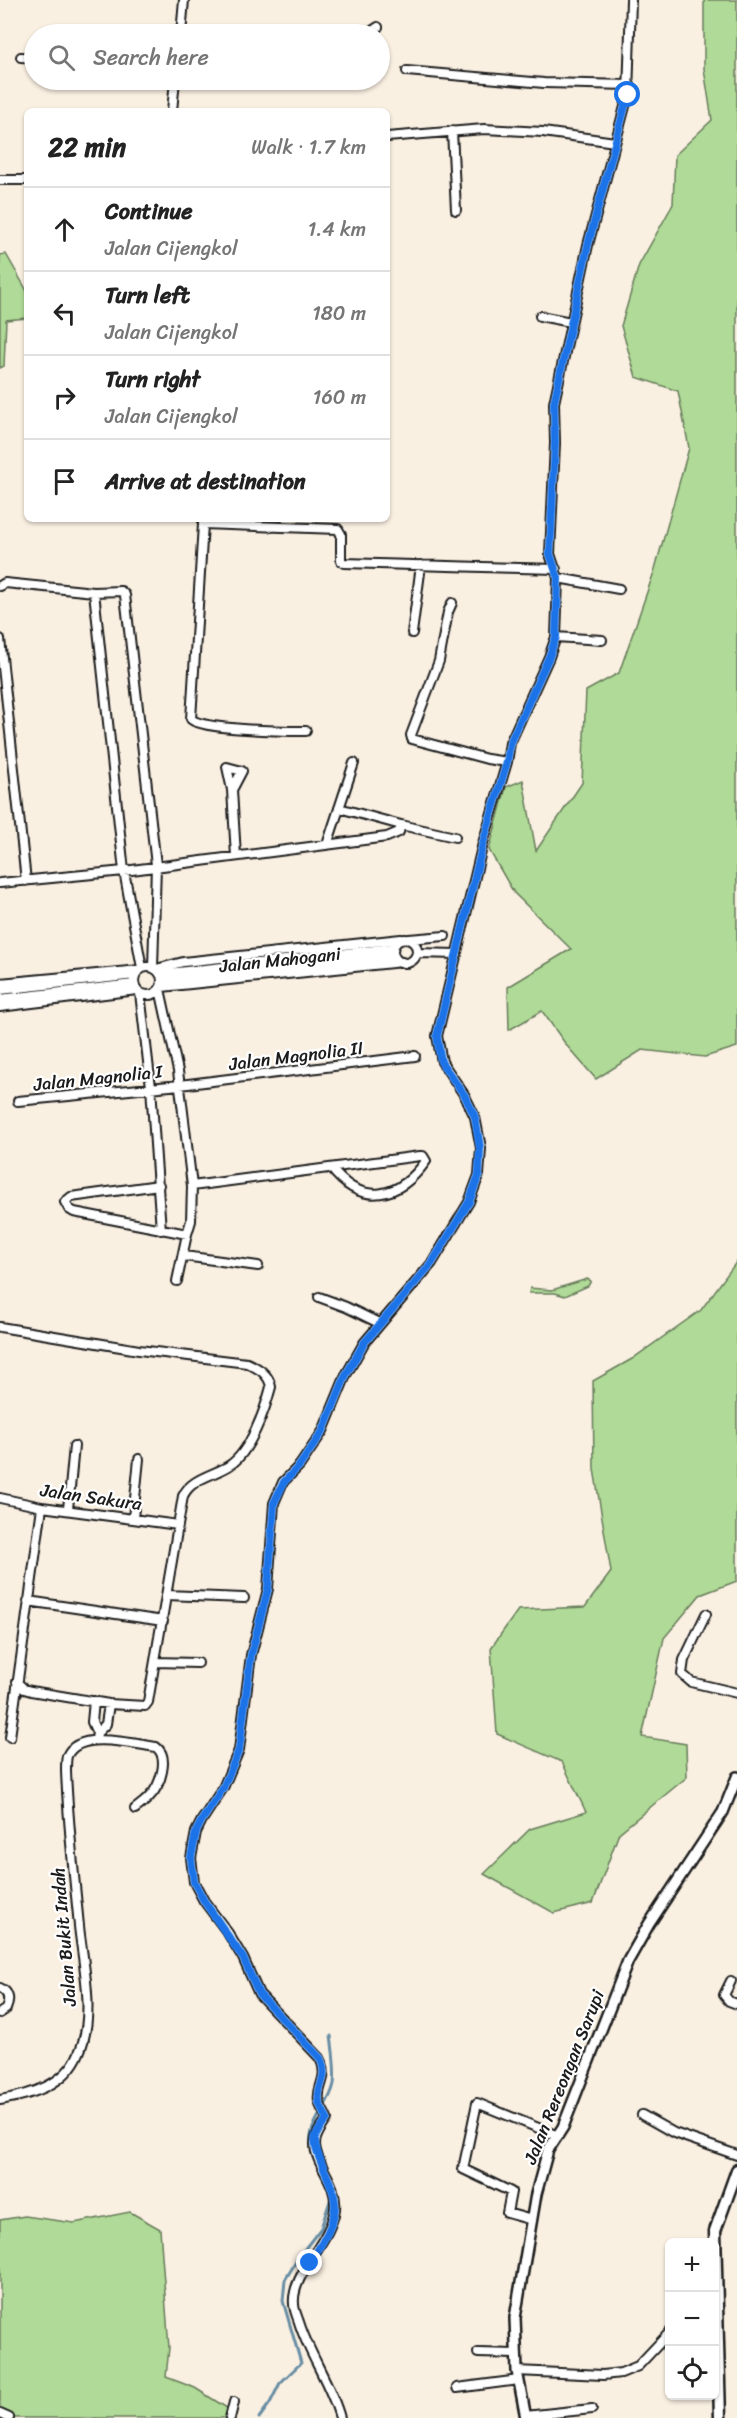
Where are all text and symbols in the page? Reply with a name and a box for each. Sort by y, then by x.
search box [24,24,390,90]
text: Search here [93,38,209,77]
icon: search [45,41,78,74]
route start [614,81,640,107]
text: 22 min [48,124,126,170]
text: Walk · 1.7 km [251,130,366,165]
text: Continue [105,192,193,231]
text: 1.4 km [308,212,366,247]
icon: ahead [48,213,81,246]
text: Jalan Cijengkol [105,231,238,266]
text: Turn left [105,276,190,315]
text: 180 m [312,296,366,331]
icon: left [48,297,81,330]
text: Jalan Cijengkol [105,315,238,350]
text: Turn right [105,360,200,399]
text: 160 m [313,380,366,415]
icon: right [48,381,81,414]
text: Jalan Cijengkol [105,399,238,434]
text: Arrive at destination [105,462,306,501]
icon: arrive [48,465,81,498]
street label: Jalan Mahogani [217,938,343,982]
street label: Jalan Magnolia II [226,1032,365,1080]
street label: Jalan Magnolia I [31,1055,166,1101]
street label: Jalan Sakura [37,1474,145,1520]
street label: Jalan Bukit Indah [42,1866,86,2009]
street label: Jalan Rereongan Sarupi [514,1984,614,2170]
map controls [665,2238,719,2400]
button: + [665,2238,719,2292]
route end [296,2249,322,2275]
button: − [665,2292,719,2346]
button: locate [665,2346,719,2400]

